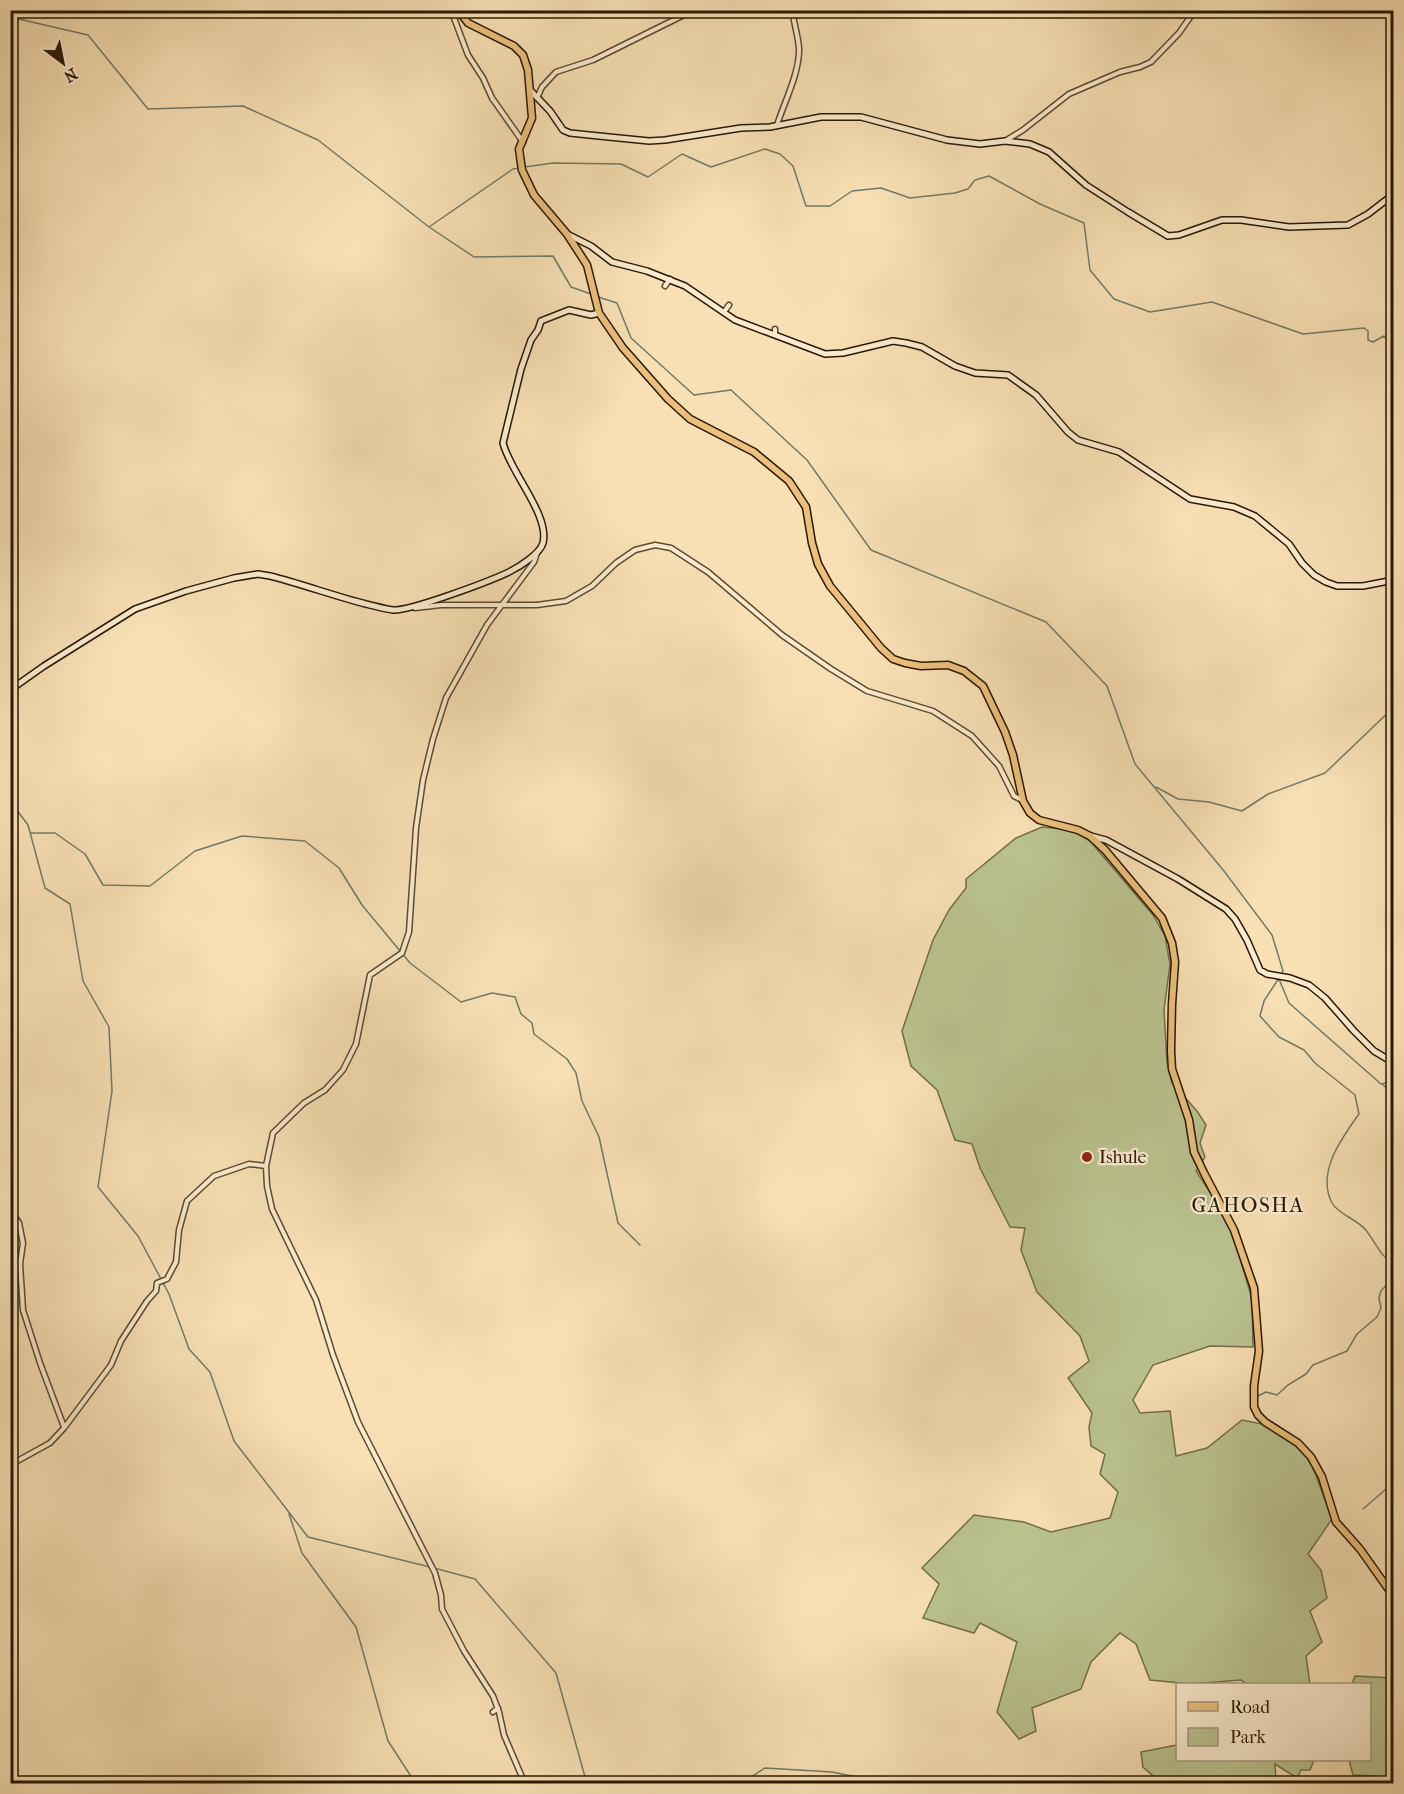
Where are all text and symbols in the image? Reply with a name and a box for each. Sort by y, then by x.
north arrow [33,33,93,93]
text: N [60,64,81,87]
place label: Ishule [1099,1147,1146,1168]
marker: Ishule [1080,1150,1094,1164]
district label: GAHOSHA [1191,1193,1305,1217]
legend [1176,1683,1371,1761]
text: Road [1230,1697,1270,1718]
text: Park [1230,1727,1267,1748]

